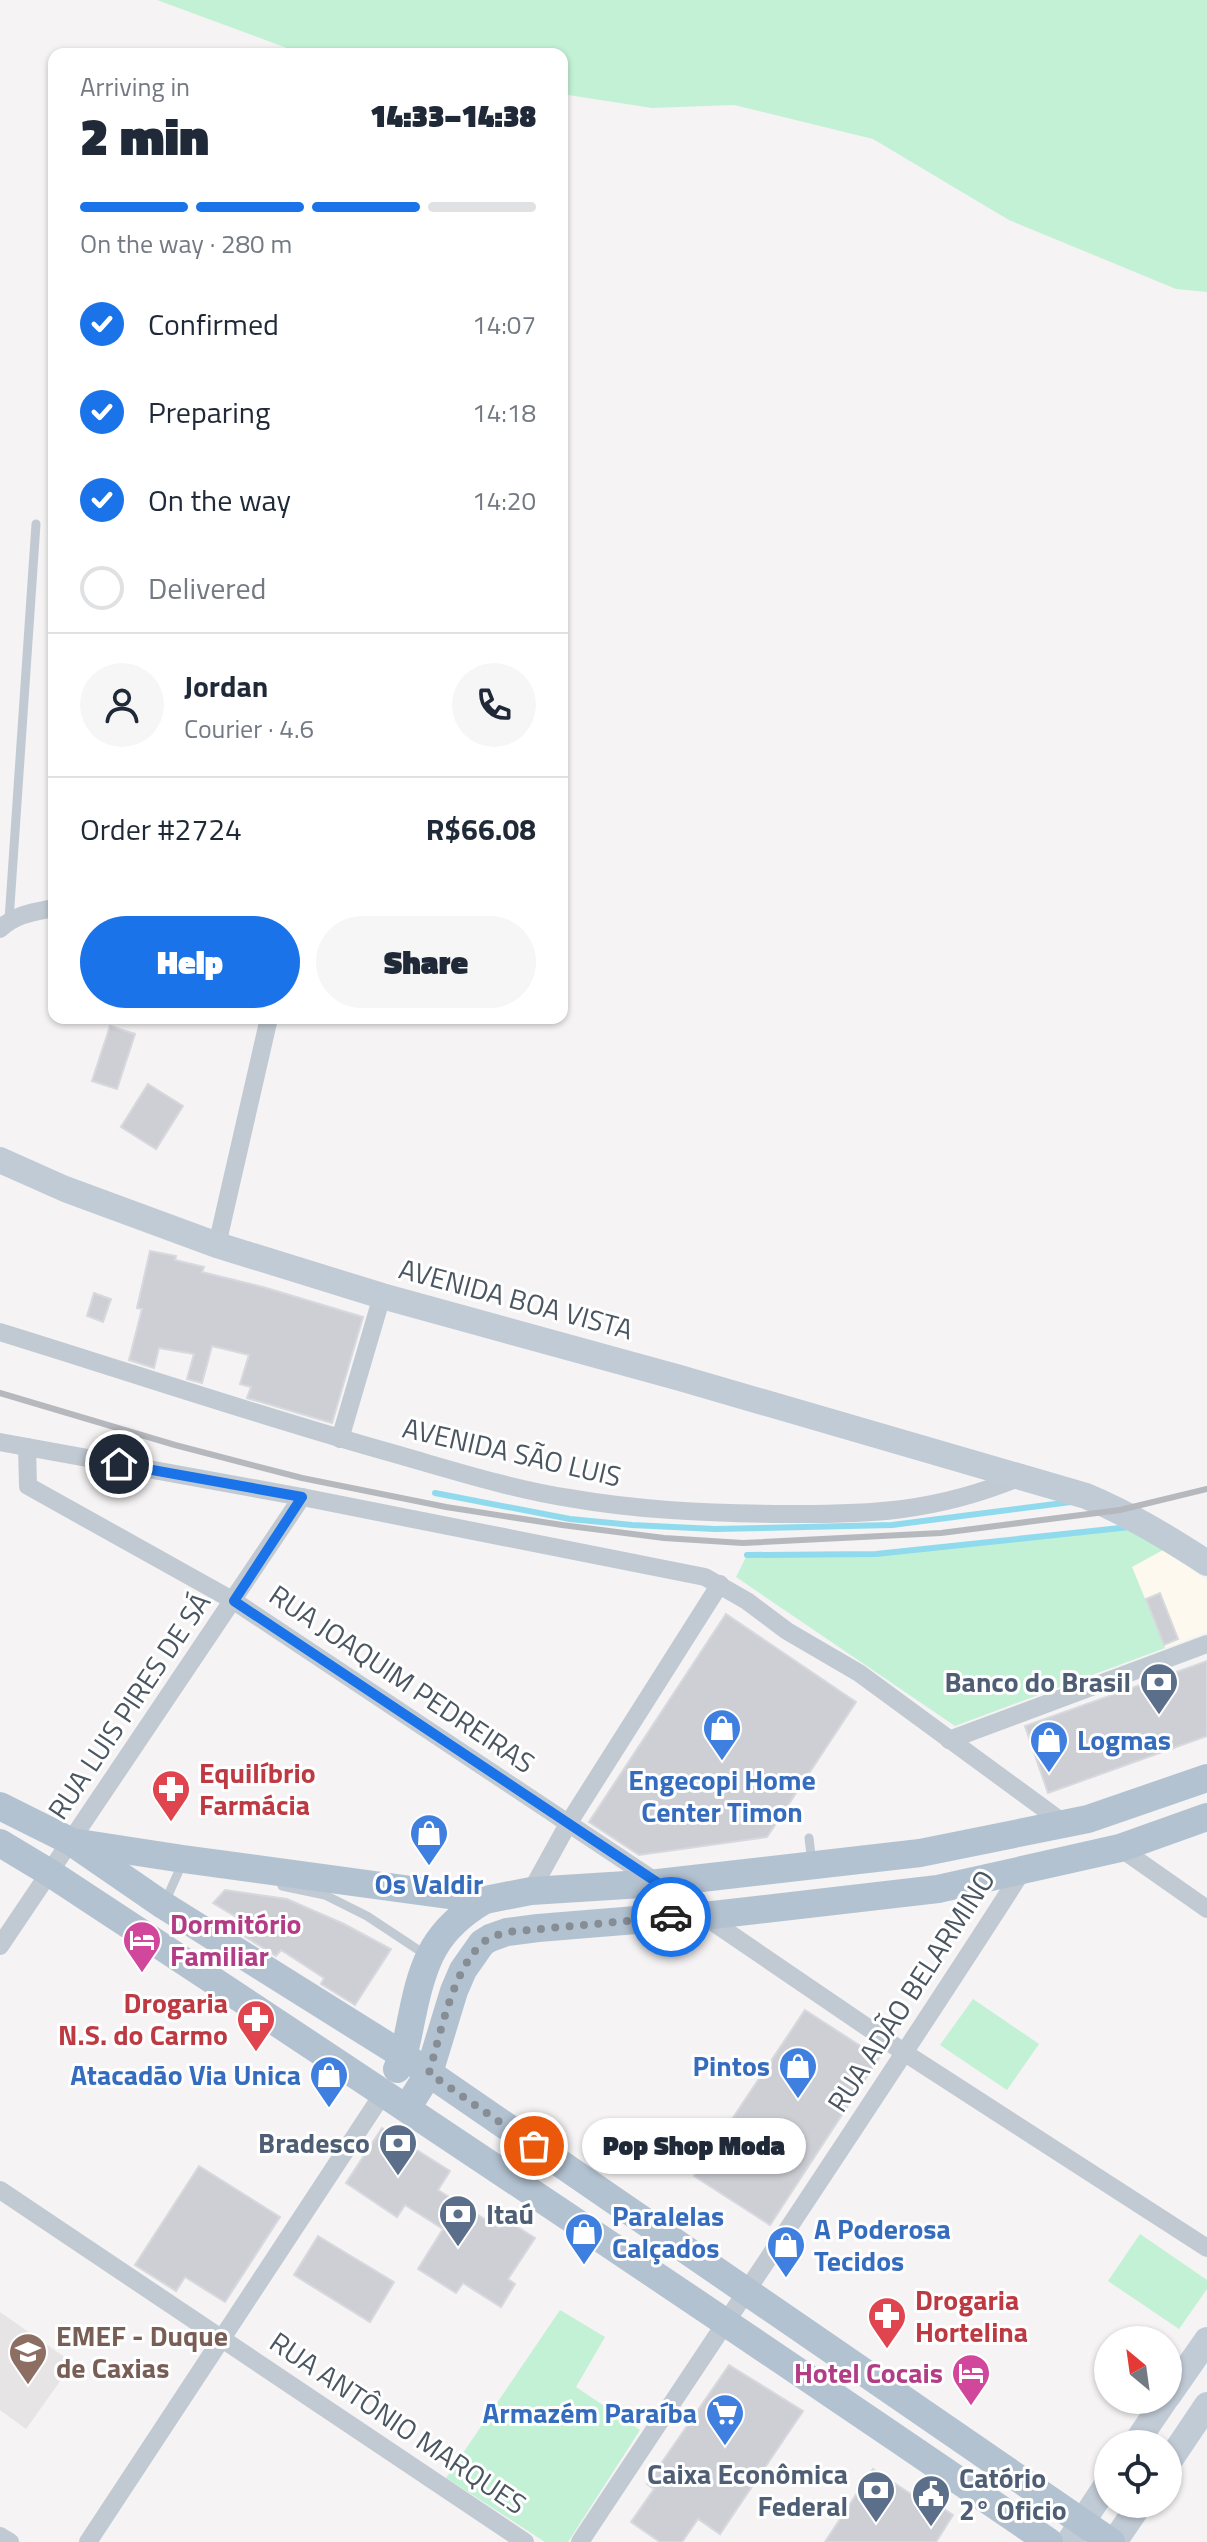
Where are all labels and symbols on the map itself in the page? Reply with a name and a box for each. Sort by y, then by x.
street label: AVENIDA BOA VISTA [394,1247,638,1351]
street label: AVENIDA SÃO LUIS [399,1405,626,1498]
pin [85,1430,153,1498]
street label: RUA JOAQUIM PEDREIRAS [261,1574,544,1784]
street label: RUA LUIS PIRES DE SÁ [36,1583,221,1828]
place label: Banco do Brasil [945,1660,1131,1703]
bank icon: Banco do Brasil [1138,1661,1180,1716]
shop icon: Engecopi Home Center Timon [701,1707,743,1762]
place label: Logmas [1077,1718,1171,1761]
shop icon: Logmas [1028,1719,1070,1774]
place label: Equilíbrio Farmácia [199,1751,316,1826]
place label: Engecopi Home Center Timon [628,1758,816,1833]
pharmacy icon: Equilíbrio Farmácia [150,1768,192,1823]
shop icon: Os Valdir [408,1812,450,1867]
street label: RUA ADÃO BELARMINO [816,1861,1005,2120]
place label: Os Valdir [375,1862,483,1905]
courier [631,1877,711,1957]
place label: Dormitório Familiar [170,1902,302,1977]
hotel icon: Dormitório Familiar [121,1919,163,1974]
place label: Drogaria N.S. do Carmo [58,1981,228,2056]
pharmacy icon: Drogaria N.S. do Carmo [235,1998,277,2053]
place label: Pintos [692,2044,770,2087]
shop icon: Pintos [777,2045,819,2100]
place label: Atacadão Via Unica [70,2053,301,2096]
shop icon: Atacadão Via Unica [308,2054,350,2109]
pin [500,2112,568,2180]
callout: Pop Shop Moda [582,2118,806,2174]
place label: Bradesco [258,2121,370,2164]
bank icon: Bradesco [377,2122,419,2177]
place label: Itaú [486,2192,534,2235]
bank icon: Itaú [437,2193,479,2248]
place label: Paralelas Calçados [612,2194,724,2269]
place label: A Poderosa Tecidos [814,2207,951,2282]
shop icon: Paralelas Calçados [563,2211,605,2266]
shop icon: A Poderosa Tecidos [765,2224,807,2279]
place label: Drogaria Hortelina [915,2278,1028,2353]
pharmacy icon: Drogaria Hortelina [866,2295,908,2350]
place label: EMEF - Duque de Caxias [56,2314,228,2389]
street label: RUA ANTÔNIO MARQUES [261,2321,535,2525]
north arrow [1094,2326,1182,2414]
school or university icon: EMEF - Duque de Caxias [7,2331,49,2386]
place label: Hotel Cocais [794,2351,943,2394]
hotel icon: Hotel Cocais [950,2352,992,2407]
place label: Armazém Paraíba [482,2391,697,2434]
supermarket icon: Armazém Paraíba [704,2392,746,2447]
place label: Caixa Econômica Federal [647,2452,848,2527]
place label: Catório 2° Oficio [959,2456,1067,2531]
bank icon: Caixa Econômica Federal [855,2469,897,2524]
public building icon: Catório 2° Oficio [910,2473,952,2528]

